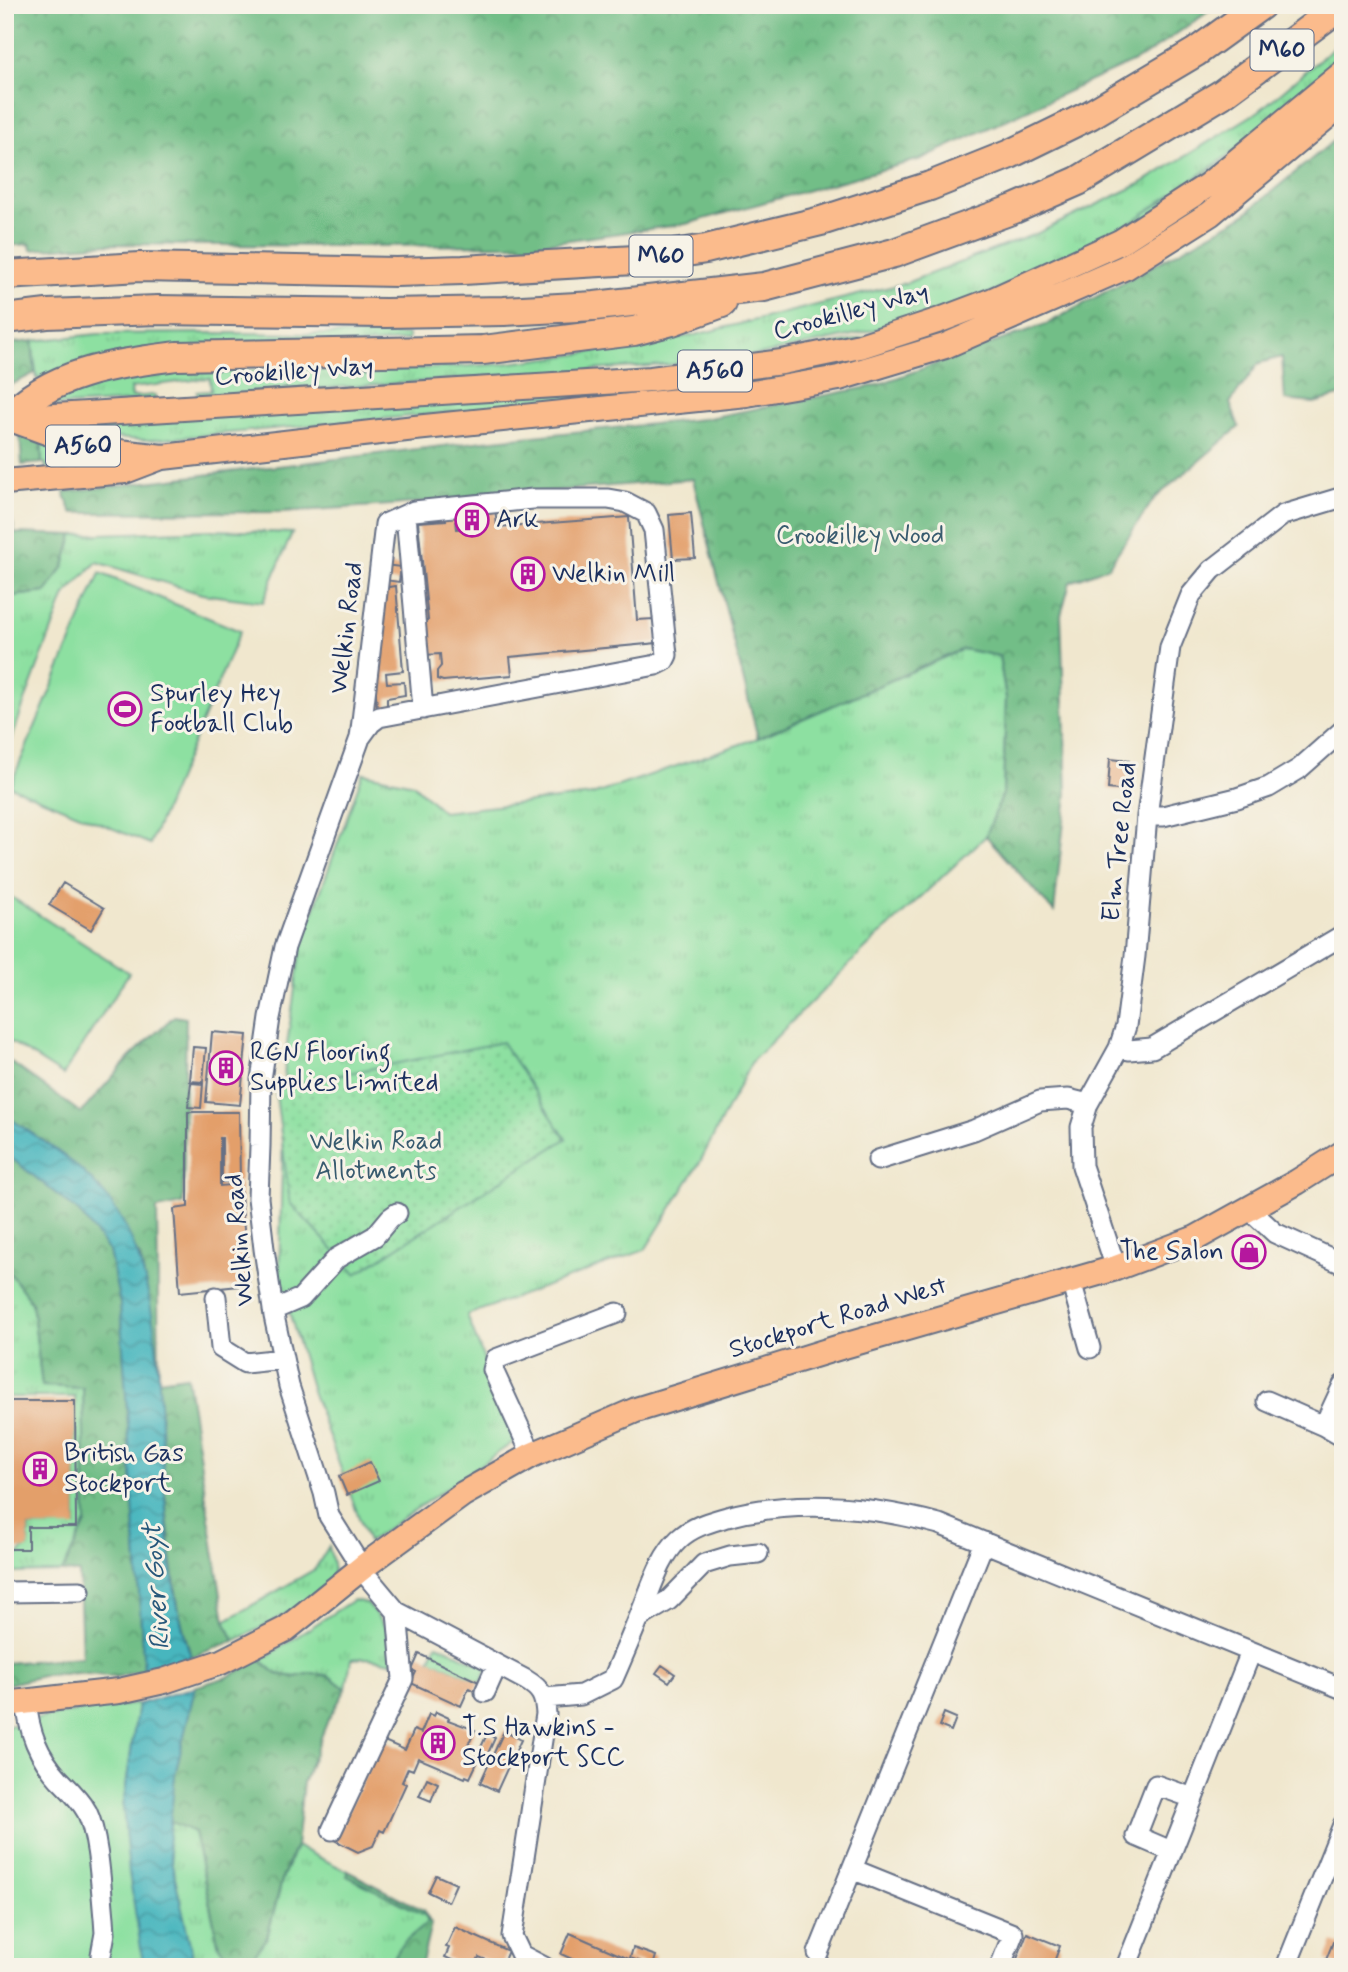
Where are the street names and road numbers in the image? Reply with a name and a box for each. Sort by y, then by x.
road number: M60 [1250,30,1314,70]
road number: M60 [630,235,692,276]
street label: Crookilley Way [770,275,932,349]
street label: Crookilley Way [213,349,375,395]
road number: A560 [678,350,752,392]
road number: A560 [46,426,120,466]
street label: Welkin Road [322,560,372,696]
street label: Elm Tree Road [1095,760,1145,924]
street label: Welkin Road [217,1172,263,1308]
street label: Stockport Road West [725,1269,951,1367]

